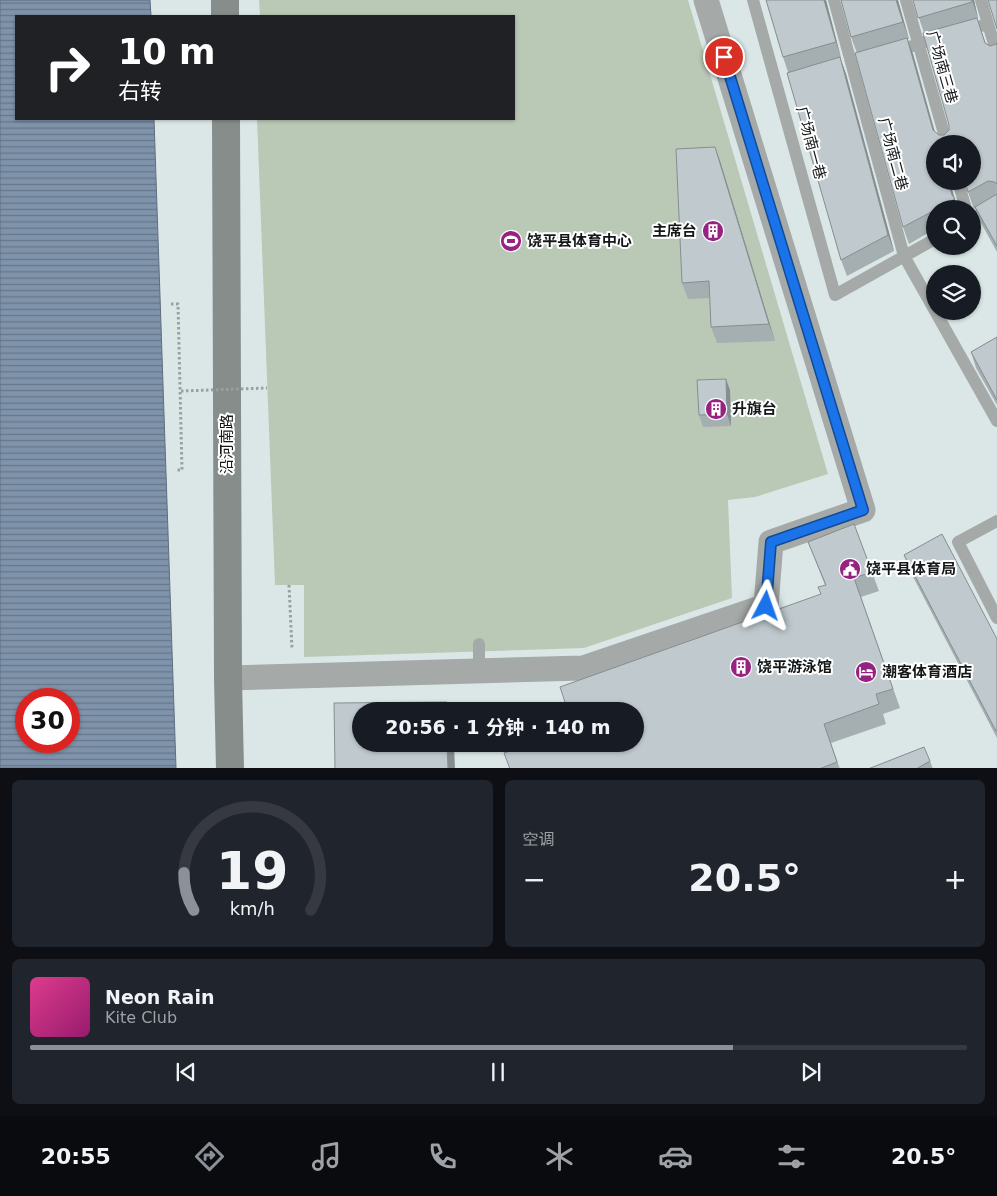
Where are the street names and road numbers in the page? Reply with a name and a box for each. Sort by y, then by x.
street label: 广场南三巷 [923,28,961,106]
street label: 广场南一巷 [793,104,829,182]
street label: 广场南二巷 [875,115,911,193]
street label: 沿河南路 [218,414,236,474]

